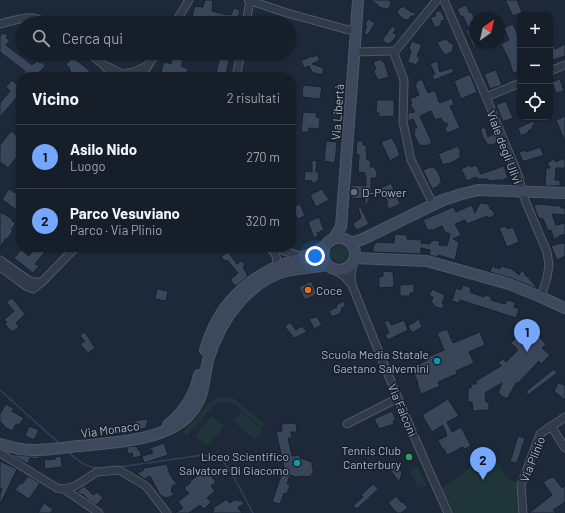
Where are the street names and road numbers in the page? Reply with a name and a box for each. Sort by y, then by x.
street label: Via Libertà [328,83,346,141]
street label: Viale degli Ulivi [485,108,525,186]
street label: Via Falconi [386,381,420,439]
street label: Via Monaco [80,418,140,440]
street label: Via Plinio [517,434,547,484]

